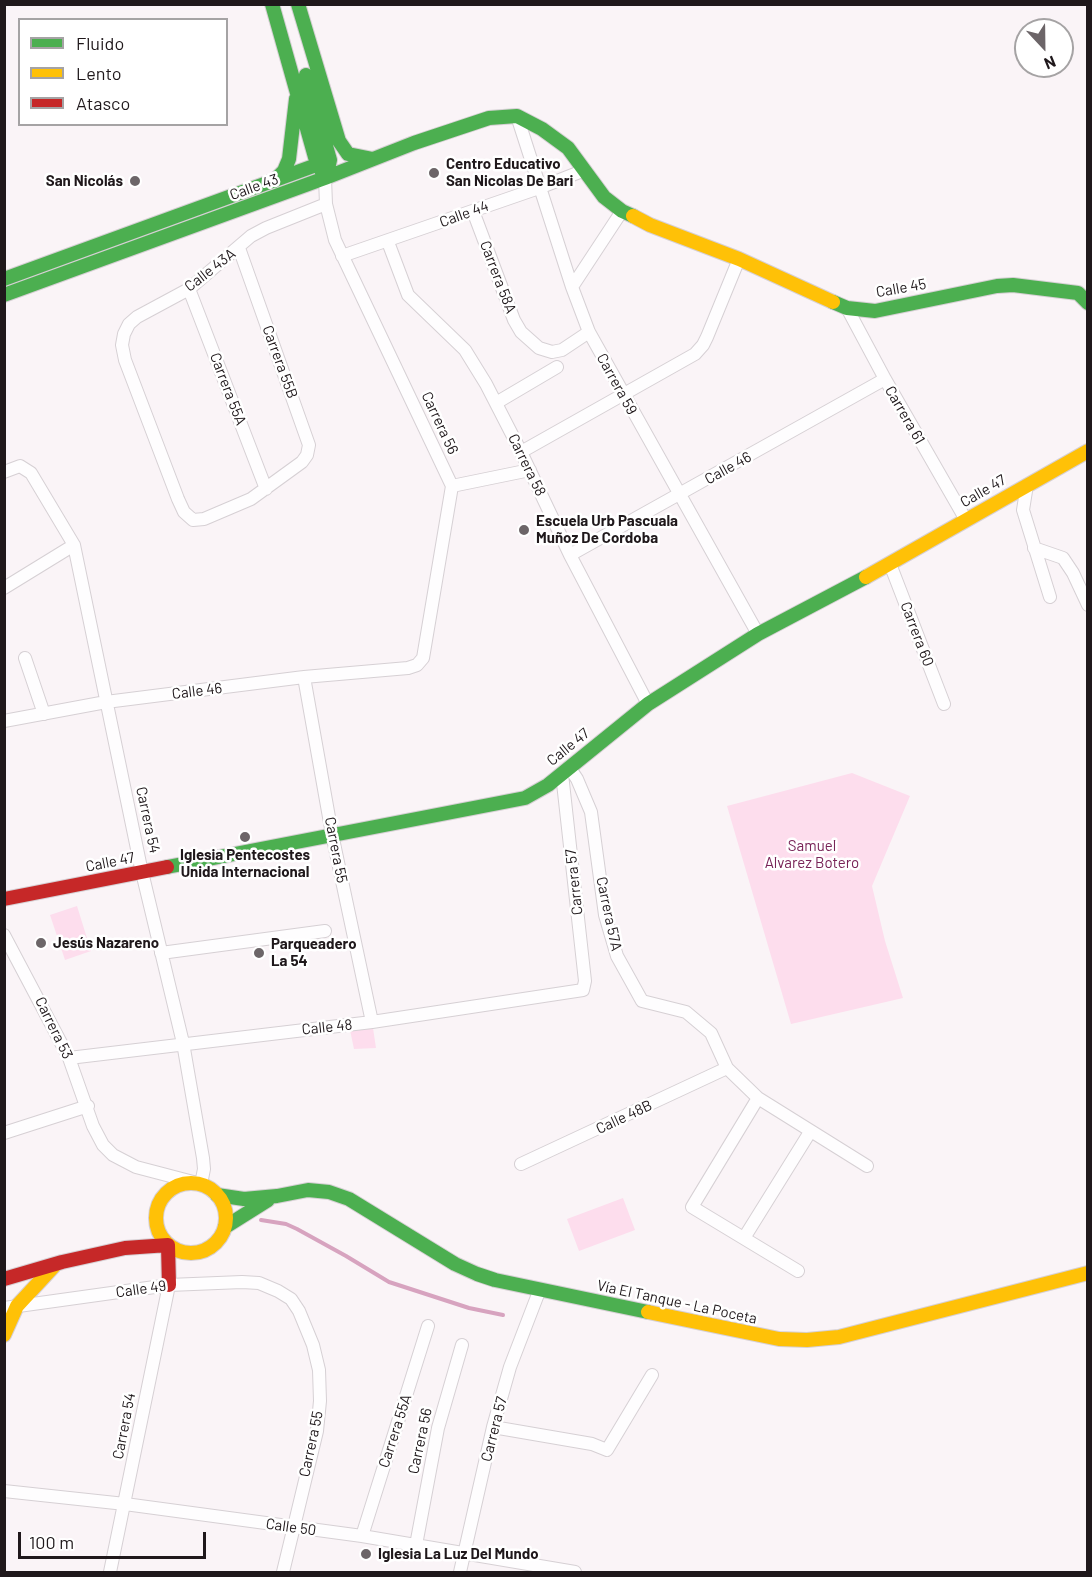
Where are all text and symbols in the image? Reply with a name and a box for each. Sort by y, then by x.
legend [18,18,228,126]
north arrow [1014,18,1074,78]
text: Fluido [76,32,124,54]
text: N [1042,52,1059,74]
text: Lento [76,62,122,84]
text: Atasco [76,92,130,114]
place label: Centro Educativo San Nicolas De Bari [446,155,573,190]
marker: Centro Educativo San Nicolas De Bari [427,166,441,180]
street label: Calle 43 [227,170,281,204]
place label: San Nicolás [46,172,123,190]
marker: San Nicolás [128,174,142,188]
street label: Calle 44 [437,197,491,231]
street label: Carrera 58A [476,238,520,316]
street label: Calle 43A [181,245,239,295]
street label: Calle 45 [875,275,927,301]
street label: Carrera 55B [258,323,302,401]
street label: Carrera 55A [206,350,250,428]
street label: Carrera 59 [593,350,641,418]
street label: Carrera 61 [881,383,929,447]
street label: Carrera 56 [418,389,462,457]
street label: Carrera 58 [504,431,550,499]
street label: Calle 46 [702,448,754,488]
street label: Calle 47 [957,471,1009,511]
place label: Escuela Urb Pascuala Muñoz De Cordoba [536,512,678,547]
marker: Escuela Urb Pascuala Muñoz De Cordoba [517,523,531,537]
street label: Carrera 60 [896,599,938,669]
street label: Calle 46 [171,679,223,703]
street label: Calle 47 [543,724,593,770]
street label: Carrera 54 [132,785,164,855]
street label: Carrera 55 [321,815,351,885]
marker: Iglesia Pentecostes Unida Internacional [238,830,252,844]
park label: Samuel Alvarez Botero [765,837,859,872]
place label: Iglesia Pentecostes Unida Internacional [180,846,310,881]
street label: Calle 47 [84,848,136,876]
street label: Carrera 57 [562,848,586,916]
street label: Carrera 57A [592,875,626,953]
place label: Jesús Nazareno [53,934,159,952]
place label: Parqueadero La 54 [271,935,356,970]
marker: Jesús Nazareno [34,936,48,950]
marker: Parqueadero La 54 [252,946,266,960]
street label: Carrera 53 [31,994,77,1062]
street label: Calle 48 [301,1015,353,1039]
street label: Calle 48B [593,1096,655,1138]
street label: Vía El Tanque - La Poceta [595,1276,759,1328]
street label: Calle 49 [115,1277,167,1301]
street label: Carrera 54 [109,1391,139,1461]
street label: Carrera 55A [375,1392,415,1470]
street label: Carrera 57 [477,1395,511,1463]
street label: Carrera 56 [404,1406,436,1476]
street label: Carrera 55 [295,1409,327,1479]
street label: Calle 50 [265,1515,317,1539]
scale bar [21,1520,208,1558]
text: 100 m [29,1531,74,1553]
place label: Iglesia La Luz Del Mundo [378,1545,538,1563]
marker: Iglesia La Luz Del Mundo [359,1547,373,1561]

